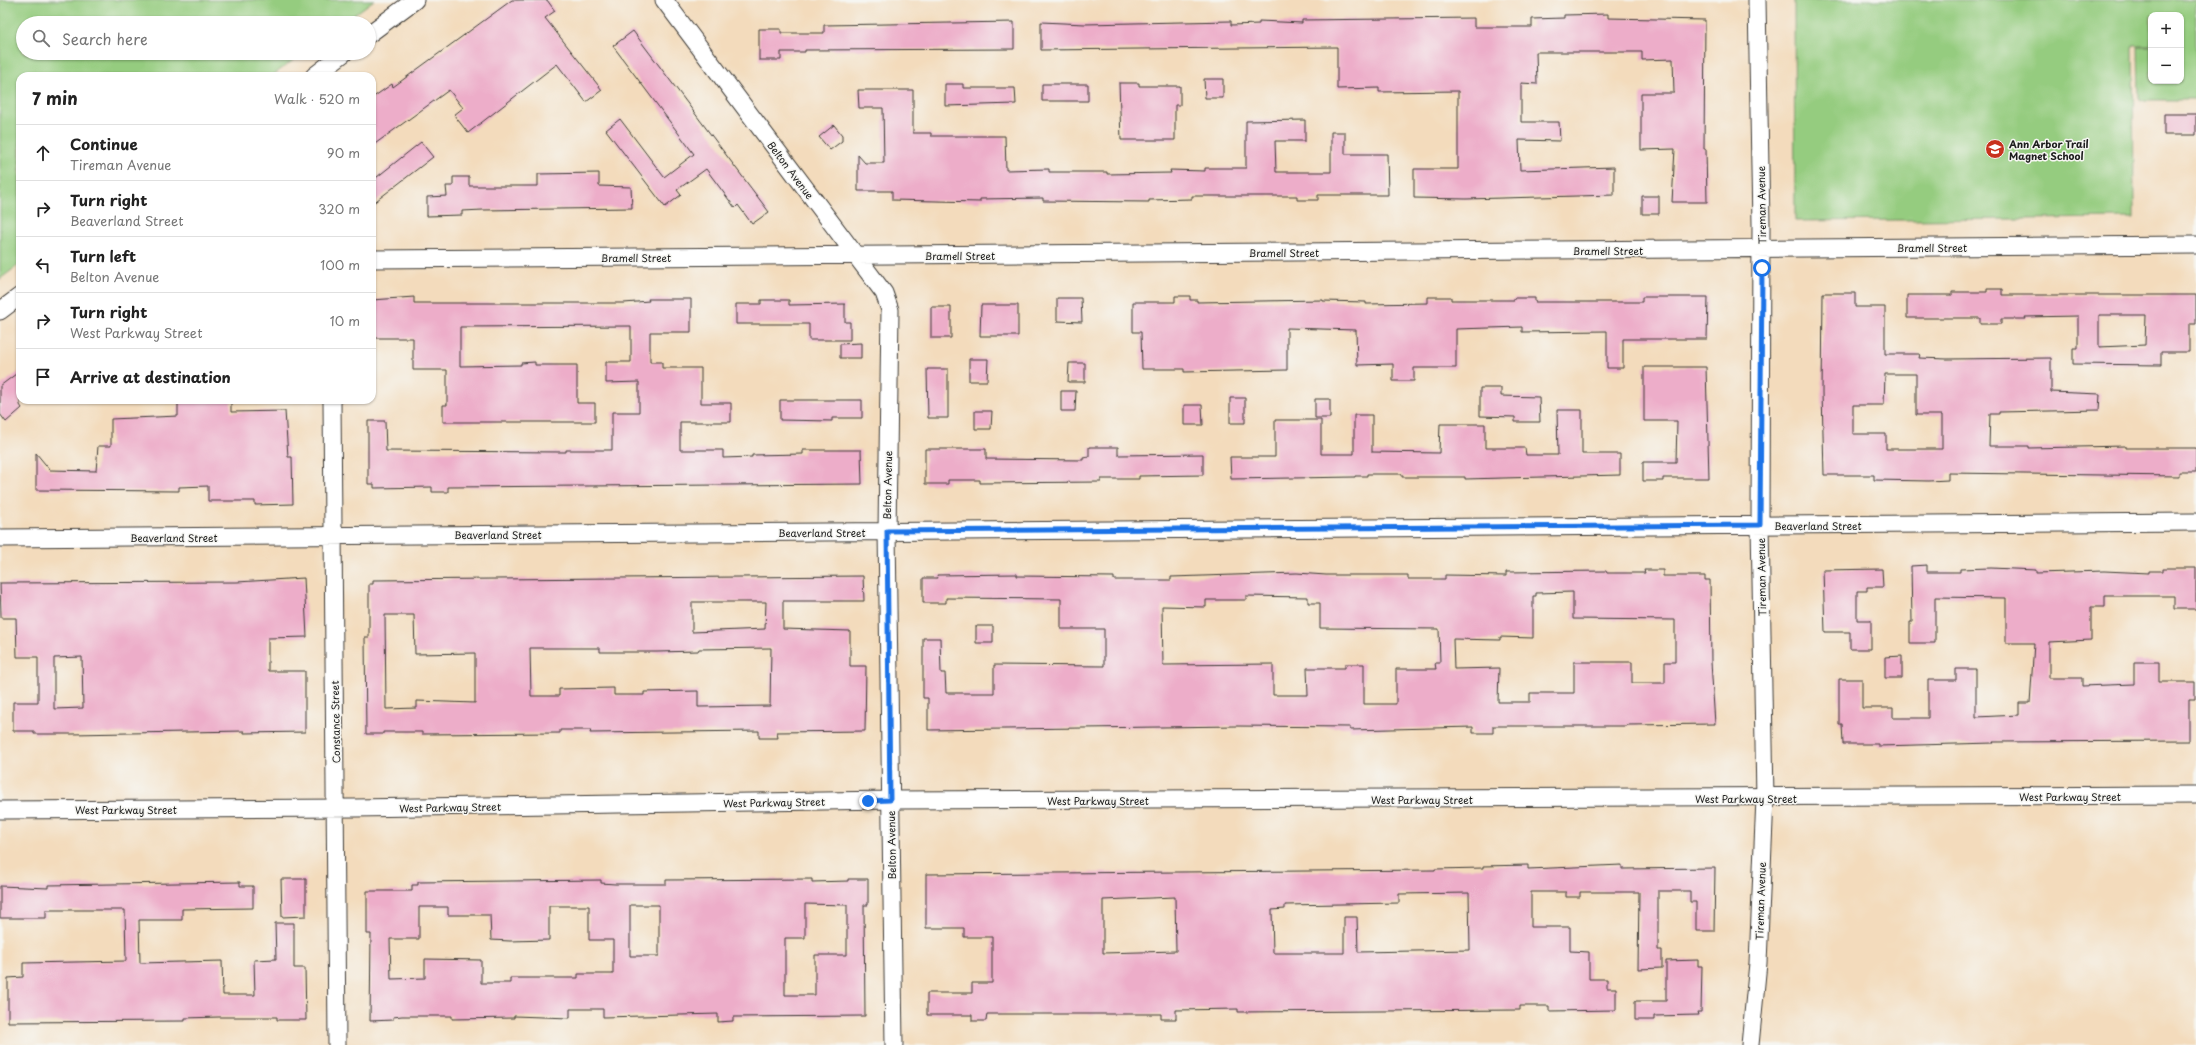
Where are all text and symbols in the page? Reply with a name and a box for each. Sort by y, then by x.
map controls [2148,12,2184,84]
button: + [2148,12,2184,48]
search box [16,16,376,60]
icon: search [30,27,52,49]
text: Search here [62,27,148,50]
button: − [2148,48,2184,84]
text: 7 min [32,85,78,111]
text: Walk · 520 m [274,89,360,108]
text: Continue [70,132,138,155]
place label: Ann Arbor Trail Magnet School [2008,136,2089,163]
street label: Belton Avenue [764,138,818,202]
school or university icon: Ann Arbor Trail Magnet School [1984,138,2006,160]
icon: ahead [32,142,54,164]
text: 90 m [327,143,360,162]
text: Tireman Avenue [70,155,171,174]
street label: Tireman Avenue [1753,165,1769,244]
text: Turn right [70,188,147,211]
icon: right [32,198,54,220]
text: 320 m [318,199,360,218]
text: Beaverland Street [70,211,184,230]
street label: Bramell Street [1897,240,1967,255]
street label: Bramell Street [1573,243,1643,258]
text: Turn left [70,244,136,267]
street label: Bramell Street [1249,245,1319,260]
street label: Bramell Street [925,248,995,263]
street label: Bramell Street [601,250,671,265]
icon: left [32,254,54,276]
text: 100 m [320,255,360,274]
route start [1753,259,1771,277]
text: Belton Avenue [70,267,159,286]
text: Turn right [70,300,147,323]
icon: right [32,310,54,332]
text: 10 m [330,311,360,330]
text: West Parkway Street [70,323,202,342]
text: Arrive at destination [70,365,231,388]
icon: arrive [32,366,54,388]
street label: Belton Avenue [879,450,895,520]
street label: Beaverland Street [1774,518,1862,533]
street label: Beaverland Street [778,525,866,540]
street label: Beaverland Street [454,527,542,542]
street label: Beaverland Street [130,530,218,545]
street label: Tireman Avenue [1753,537,1769,616]
street label: Constance Street [327,680,343,764]
street label: West Parkway Street [2019,789,2121,804]
street label: West Parkway Street [1695,791,1797,806]
route end [859,792,877,810]
street label: West Parkway Street [1371,792,1473,807]
street label: West Parkway Street [1047,793,1149,808]
street label: West Parkway Street [723,794,825,810]
street label: West Parkway Street [399,799,501,815]
street label: West Parkway Street [75,802,177,817]
street label: Belton Avenue [883,810,899,880]
street label: Tireman Avenue [1751,861,1769,940]

